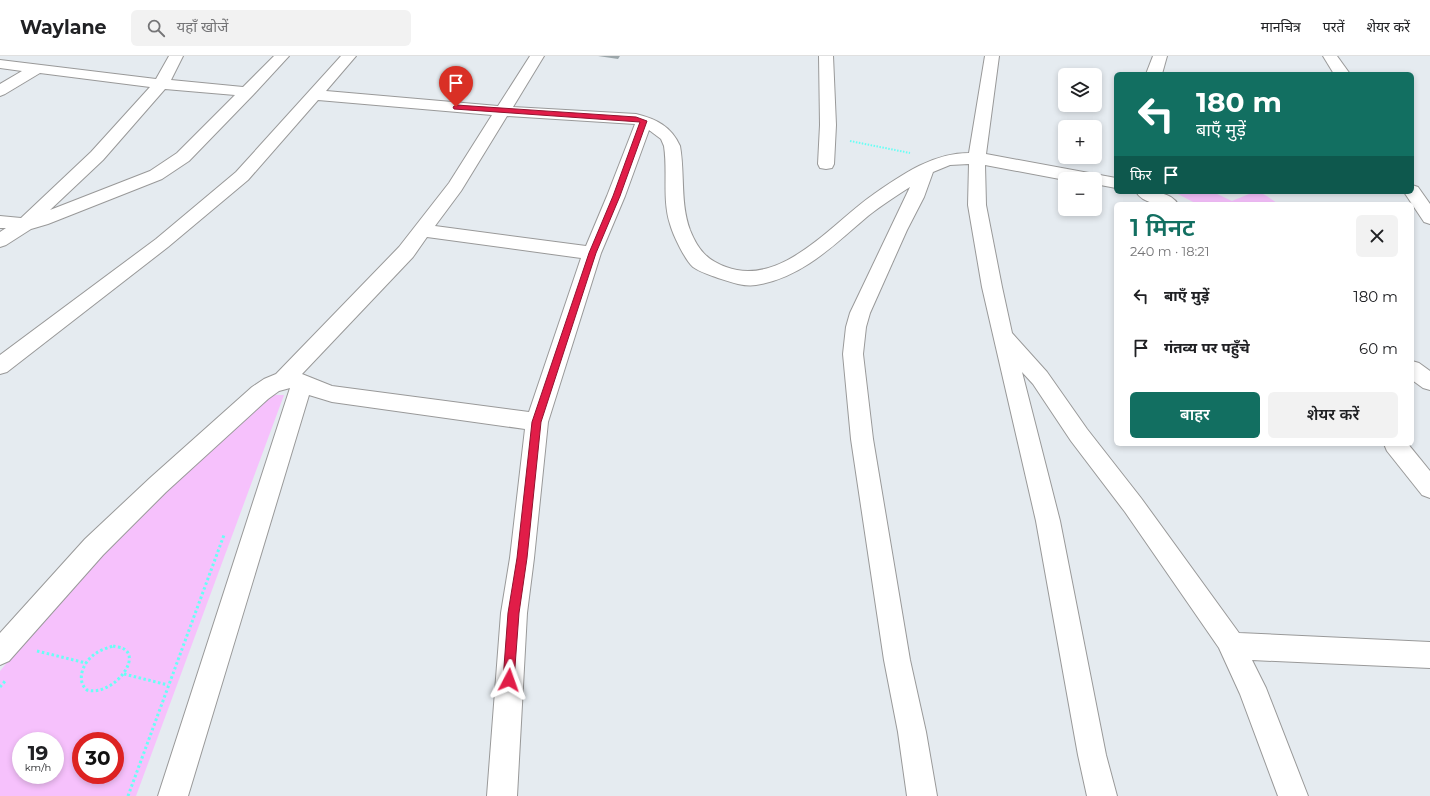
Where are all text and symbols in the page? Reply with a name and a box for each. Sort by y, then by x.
search box [131,10,411,46]
text: Waylane [20,16,107,39]
icon: search [145,17,167,39]
text: यहाँ खोजें [177,17,228,36]
text: मानचित्र [1261,18,1301,36]
text: परतें [1323,18,1344,36]
text: शेयर करें [1366,18,1410,36]
pin [439,66,473,107]
map controls [1058,68,1102,216]
button: layers [1058,68,1102,112]
icon: arrive [445,72,467,94]
text: 180 m [1196,85,1282,119]
icon: left [1130,88,1182,140]
text: बाएँ मुड़ें [1196,119,1246,141]
button: + [1058,120,1102,164]
icon: arrive [1160,164,1182,186]
text: फिर [1130,165,1152,184]
button: − [1058,172,1102,216]
text: 1 मिनट [1130,213,1195,242]
button: close [1356,215,1398,257]
text: 240 m · 18:21 [1130,243,1209,259]
icon: left [1130,285,1152,307]
text: बाएँ मुड़ें [1164,286,1209,305]
text: 180 m [1353,287,1398,306]
icon: arrive [1130,337,1152,359]
text: गंतव्य पर पहुँचे [1164,338,1250,357]
text: 60 m [1359,339,1398,358]
button: बाहर [1130,392,1260,438]
button: शेयर करें [1268,392,1398,438]
position arrow [488,659,530,701]
speed limit sign: 30 [72,732,124,784]
text: 19 [28,741,48,765]
text: km/h [25,761,51,774]

